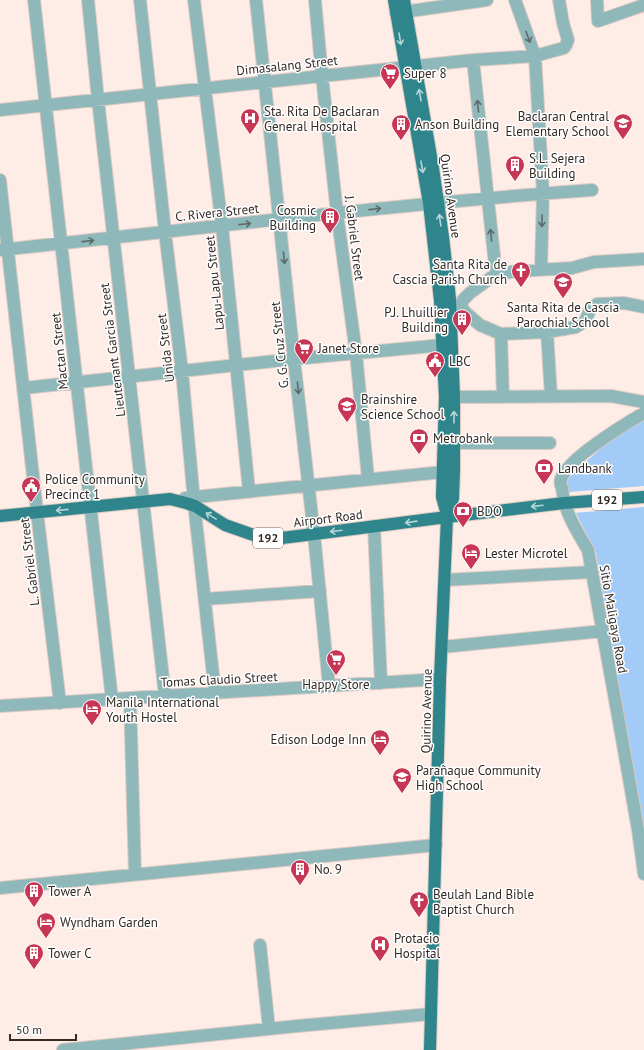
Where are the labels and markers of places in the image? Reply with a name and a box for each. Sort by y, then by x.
supermarket icon: Super 8 [379,62,401,90]
place label: Super 8 [404,65,447,82]
place label: Sta. Rita De Baclaran General Hospital [264,103,379,135]
hospital icon: Sta. Rita De Baclaran General Hospital [239,107,261,135]
place label: Baclaran Central Elementary School [505,108,609,140]
school or university icon: Baclaran Central Elementary School [612,112,634,140]
building icon: Anson Building [390,113,412,141]
place label: Anson Building [415,116,499,133]
place label: S.L. Sejera Building [529,150,585,182]
building icon: S.L. Sejera Building [504,154,526,182]
place label: Cosmic Building [270,202,316,234]
building icon: Cosmic Building [319,206,341,234]
place label: Santa Rita de Cascia Parish Church [392,256,507,288]
church icon: Santa Rita de Cascia Parish Church [510,260,532,288]
school or university icon: Santa Rita de Cascia Parochial School [552,271,574,299]
place label: Santa Rita de Cascia Parochial School [507,299,619,331]
place label: P.J. Lhuillier Building [384,304,449,336]
building icon: P.J. Lhuillier Building [451,308,473,336]
supermarket icon: Janet Store [293,337,315,365]
place label: Janet Store [317,340,379,357]
public building icon: LBC [424,350,446,378]
place label: LBC [449,353,471,370]
place label: Brainshire Science School [361,391,444,423]
school or university icon: Brainshire Science School [336,395,358,423]
bank icon: Metrobank [408,427,430,455]
place label: Metrobank [433,430,493,447]
bank icon: Landbank [533,457,555,485]
place label: Landbank [558,460,613,477]
place label: Police Community Precinct 1 [45,471,145,503]
public building icon: Police Community Precinct 1 [20,475,42,503]
bank icon: BDO [452,500,474,528]
place label: BDO [477,503,502,520]
hotel icon: Lester Microtel [460,542,482,570]
place label: Lester Microtel [485,545,568,562]
supermarket icon: Happy Store [325,648,347,676]
place label: Happy Store [302,676,370,693]
place label: Manila International Youth Hostel [106,694,219,726]
hotel icon: Manila International Youth Hostel [81,698,103,726]
hotel icon: Edison Lodge Inn [369,728,391,756]
place label: Edison Lodge Inn [271,731,366,748]
place label: Parañaque Community High School [416,762,541,794]
school or university icon: Parañaque Community High School [391,766,413,794]
building icon: No. 9 [289,858,311,886]
place label: No. 9 [314,861,342,878]
building icon: Tower A [23,880,45,908]
place label: Tower A [48,883,92,900]
place label: Beulah Land Bible Baptist Church [433,886,534,918]
church icon: Beulah Land Bible Baptist Church [408,890,430,918]
hotel icon: Wyndham Garden [35,911,57,939]
place label: Wyndham Garden [60,914,158,931]
place label: Protacio Hospital [394,930,441,962]
hospital icon: Protacio Hospital [369,934,391,962]
building icon: Tower C [23,942,45,970]
place label: Tower C [48,945,92,962]

